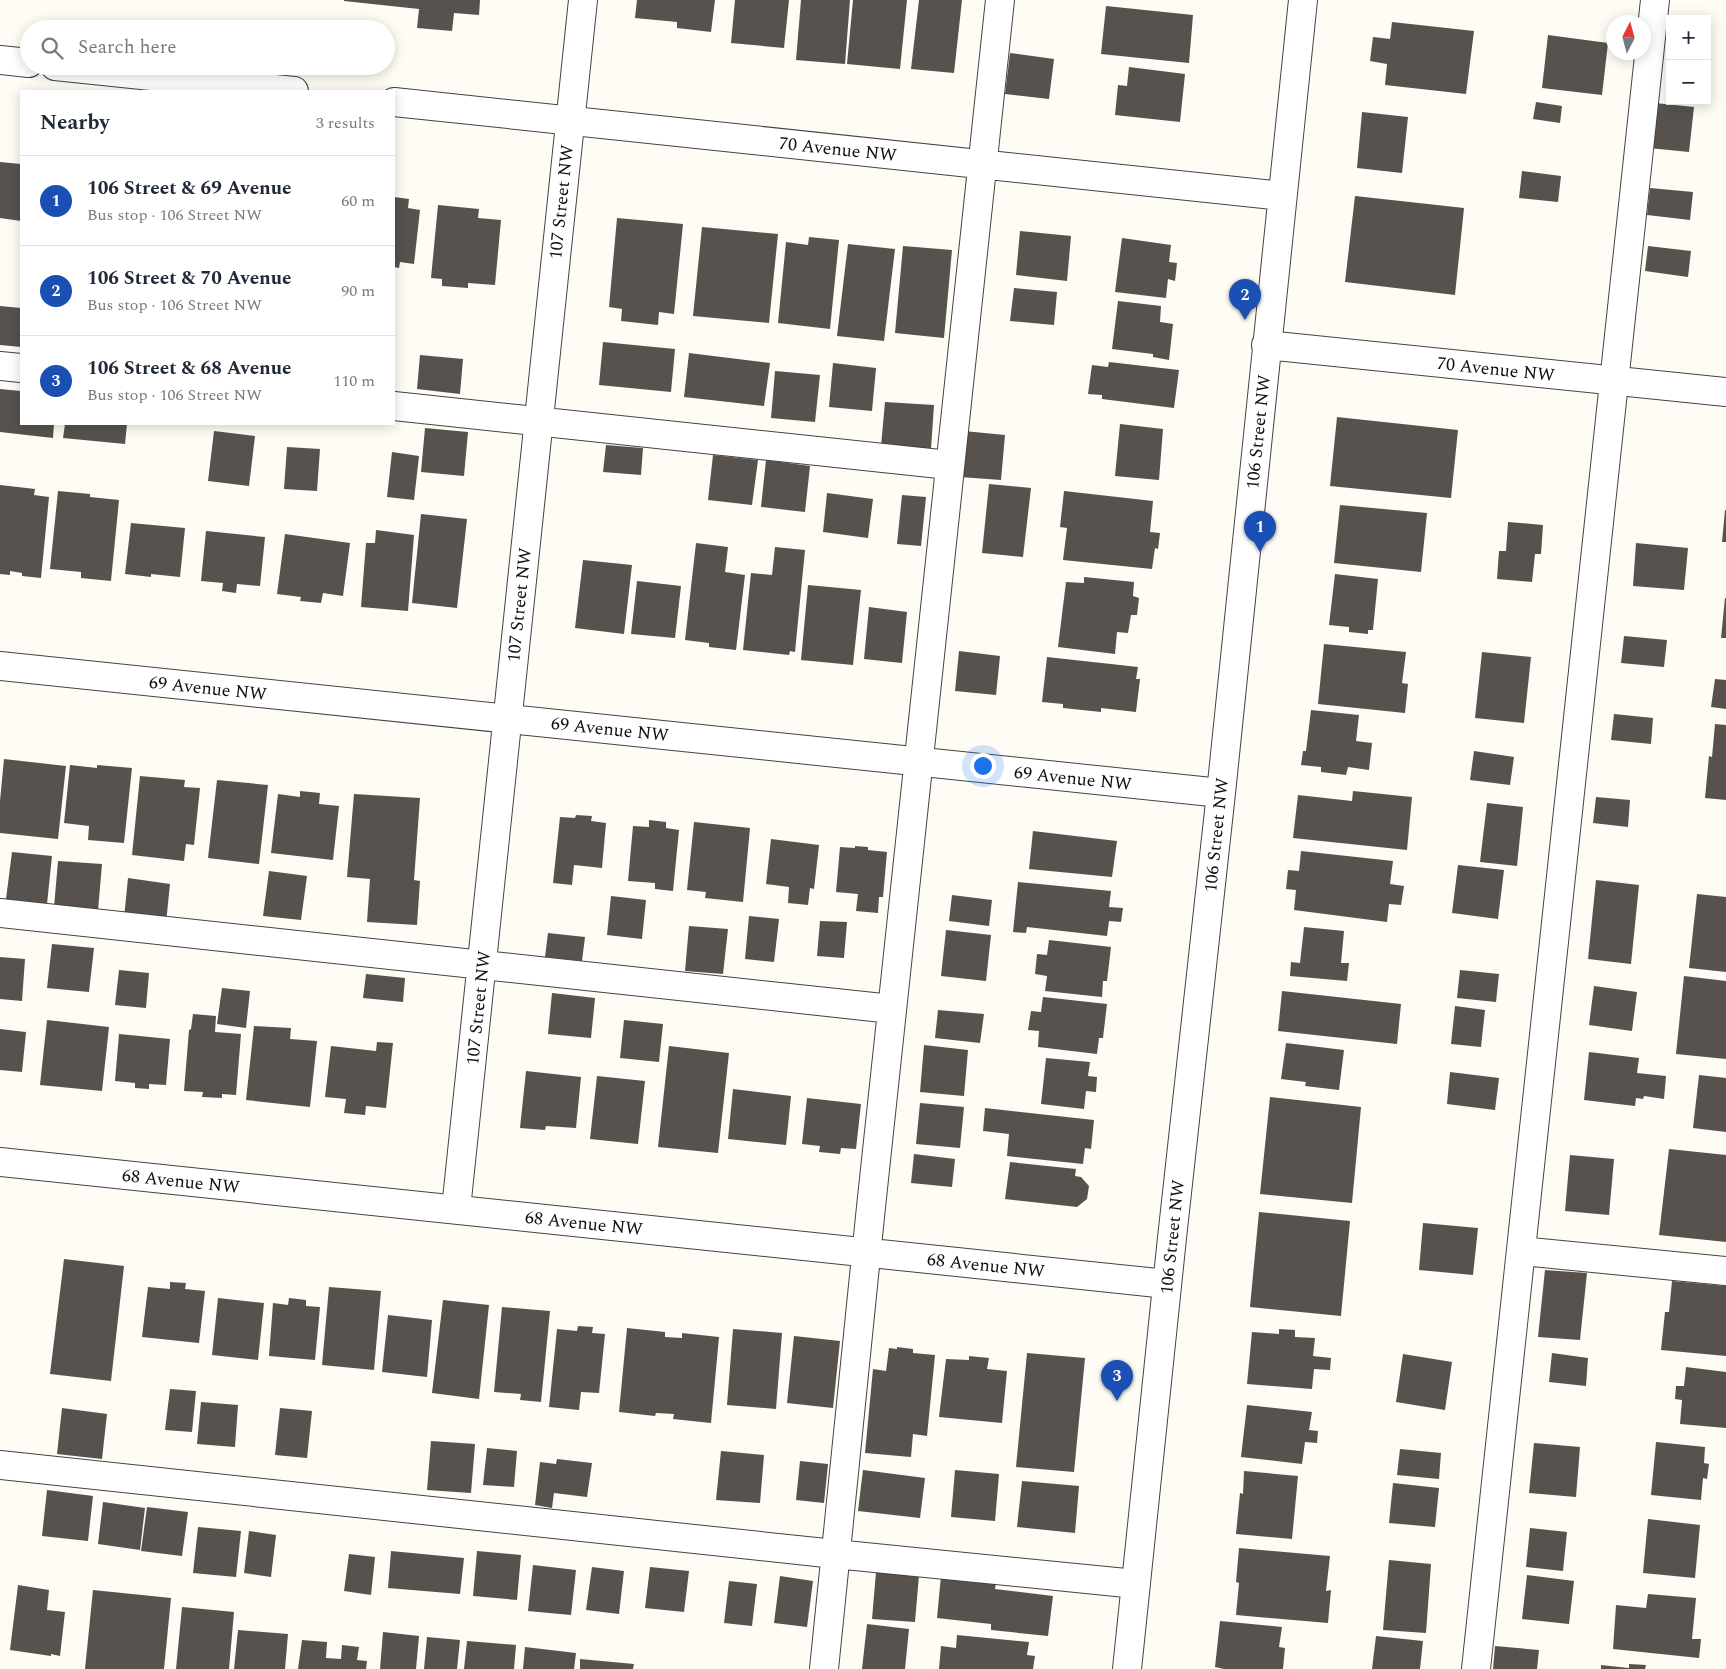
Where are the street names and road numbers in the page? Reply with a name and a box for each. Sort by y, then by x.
street label: 70 Avenue NW [778,130,899,169]
street label: 107 Street NW [542,143,581,261]
street label: 70 Avenue NW [1436,350,1557,389]
street label: 106 Street NW [1239,373,1278,491]
street label: 107 Street NW [500,546,539,664]
street label: 69 Avenue NW [148,669,269,708]
street label: 69 Avenue NW [550,710,671,749]
street label: 69 Avenue NW [1013,759,1134,798]
street label: 106 Street NW [1197,776,1236,894]
street label: 107 Street NW [459,949,498,1067]
street label: 68 Avenue NW [121,1162,242,1201]
street label: 106 Street NW [1153,1178,1192,1296]
street label: 68 Avenue NW [524,1204,645,1243]
street label: 68 Avenue NW [926,1246,1047,1285]

